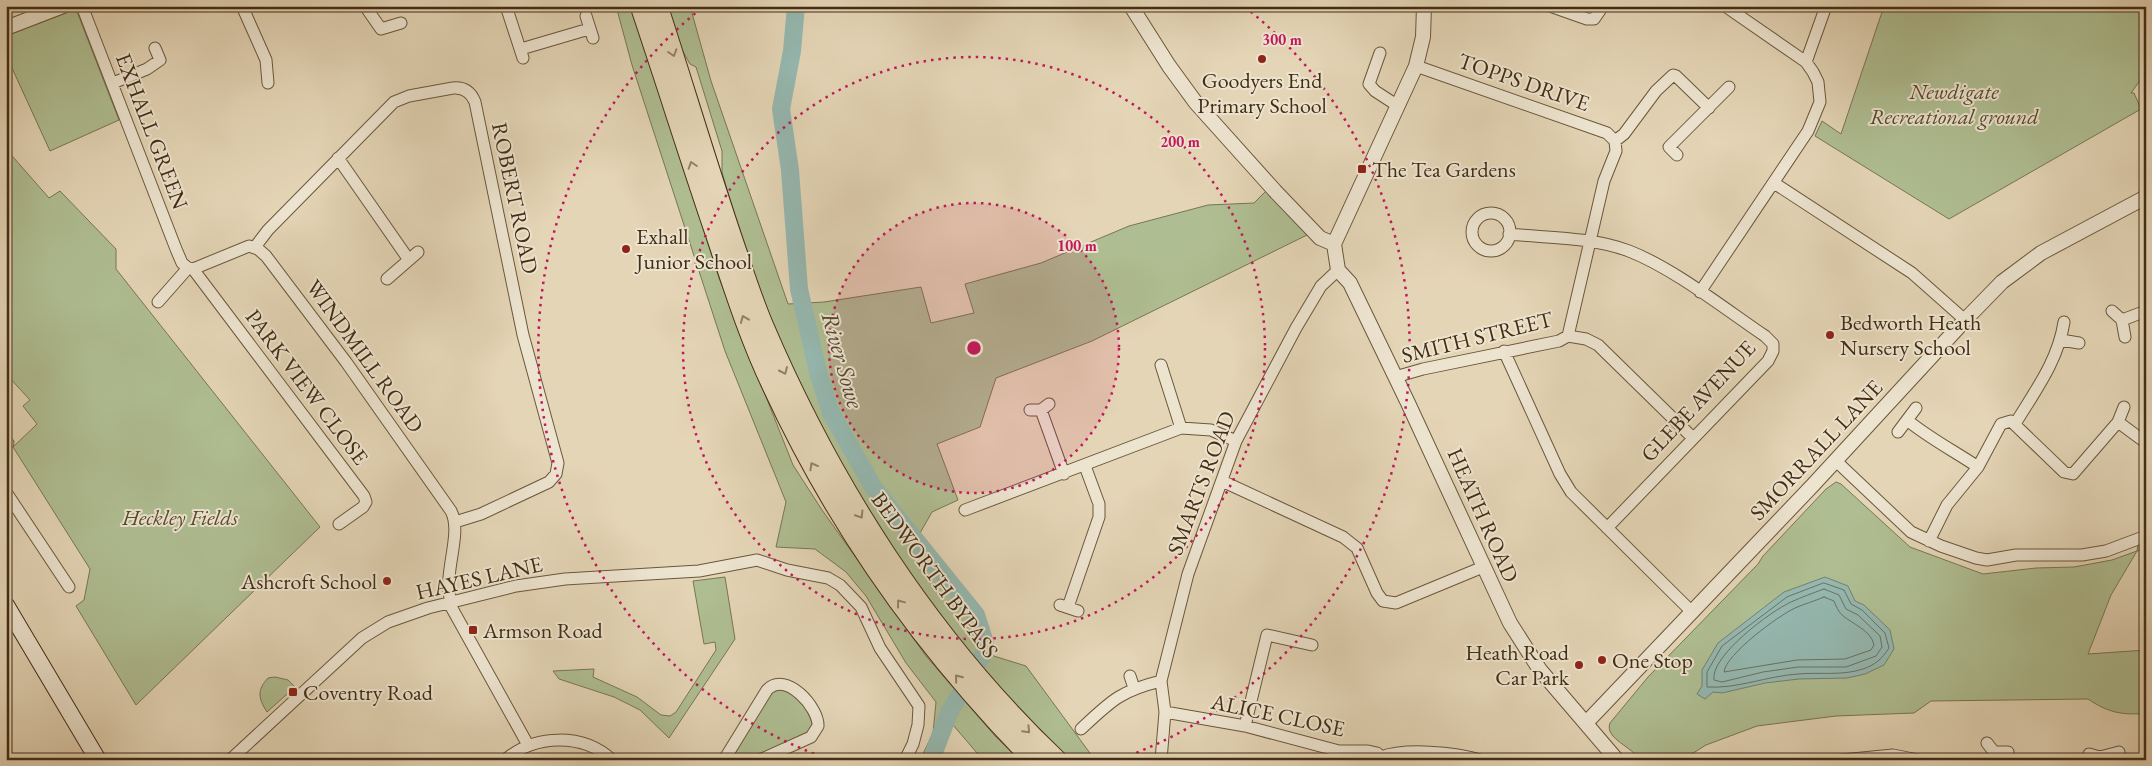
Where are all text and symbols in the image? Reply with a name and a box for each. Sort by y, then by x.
text: 300 m [1262,30,1302,49]
street label: TOPPS DRIVE [1455,46,1593,118]
one-way arrow [667,48,677,56]
street label: EXHALL GREEN [109,49,195,214]
marker: Goodyers End Primary School [1256,53,1268,65]
place label: Goodyers End Primary School [1197,66,1327,120]
park label: Newdigate Recreational ground [1869,77,2039,131]
street label: ROBERT ROAD [485,120,545,276]
text: 200 m [1160,132,1200,151]
place label: The Tea Gardens [1372,155,1516,184]
one-way arrow [688,161,698,170]
marker: The Tea Gardens [1356,163,1368,175]
place label: Exhall Junior School [634,222,752,276]
text: 100 m [1057,236,1097,255]
marker: Exhall Junior School [620,243,632,255]
street label: WINDMILL ROAD [300,274,430,438]
street label: PARK VIEW CLOSE [239,303,375,471]
street label: SMITH STREET [1398,304,1556,370]
water label: River Sowe [814,308,872,413]
place label: Bedworth Heath Nursery School [1840,308,1981,362]
one-way arrow [740,315,751,324]
marker: Bedworth Heath Nursery School [1824,329,1836,341]
street label: GLEBE AVENUE [1634,334,1762,468]
centre of rings [965,339,983,357]
one-way arrow [778,366,789,375]
street label: SMORRALL LANE [1743,373,1889,527]
street label: SMARTS ROAD [1160,407,1242,559]
street label: HEATH ROAD [1440,443,1526,587]
one-way arrow [809,462,819,471]
street label: BEDWORTH BYPASS [865,486,1005,664]
park label: Heckley Fields [121,503,239,532]
one-way arrow [854,509,863,518]
street label: HAYES LANE [413,549,545,607]
place label: Ashcroft School [240,567,377,596]
marker: Ashcroft School [381,575,393,587]
one-way arrow [897,599,906,609]
place label: Armson Road [482,616,604,645]
marker: Armson Road [467,624,479,636]
place label: Heath Road Car Park [1465,638,1570,692]
place label: One Stop [1612,646,1693,675]
marker: One Stop [1596,654,1608,666]
marker: Heath Road Car Park [1573,659,1585,671]
one-way arrow [956,675,964,684]
place label: Coventry Road [303,678,434,707]
marker: Coventry Road [287,686,299,698]
street label: ALICE CLOSE [1208,686,1347,743]
one-way arrow [1021,725,1030,734]

